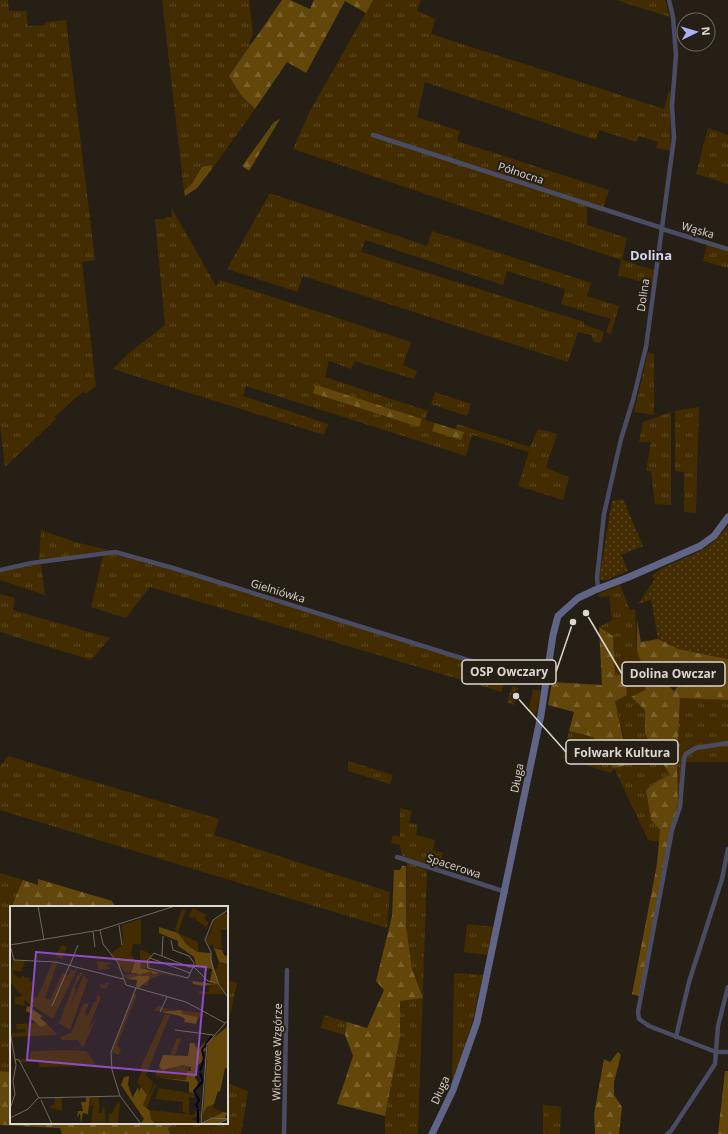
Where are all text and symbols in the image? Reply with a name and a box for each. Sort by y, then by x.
north arrow [676,12,716,52]
text: N [699,26,714,36]
street label: Północna [496,158,546,187]
street label: Wąska [680,218,716,241]
district label: Dolina [630,246,672,264]
street label: Dolina [633,278,652,312]
street label: Gielniówka [249,575,307,606]
callout: OSP Owczary [462,660,556,684]
callout: Dolina Owczar [622,662,725,686]
text: OSP Owczary [470,663,548,680]
text: Dolina Owczar [630,665,717,682]
callout: Folwark Kultura [566,740,678,764]
text: Folwark Kultura [574,744,670,761]
street label: Długa [506,762,527,794]
street label: Spacerowa [425,850,483,881]
inset map [10,906,228,1124]
street label: Wichrowe Wzgórze [268,1003,285,1101]
street label: Długa [427,1073,452,1106]

